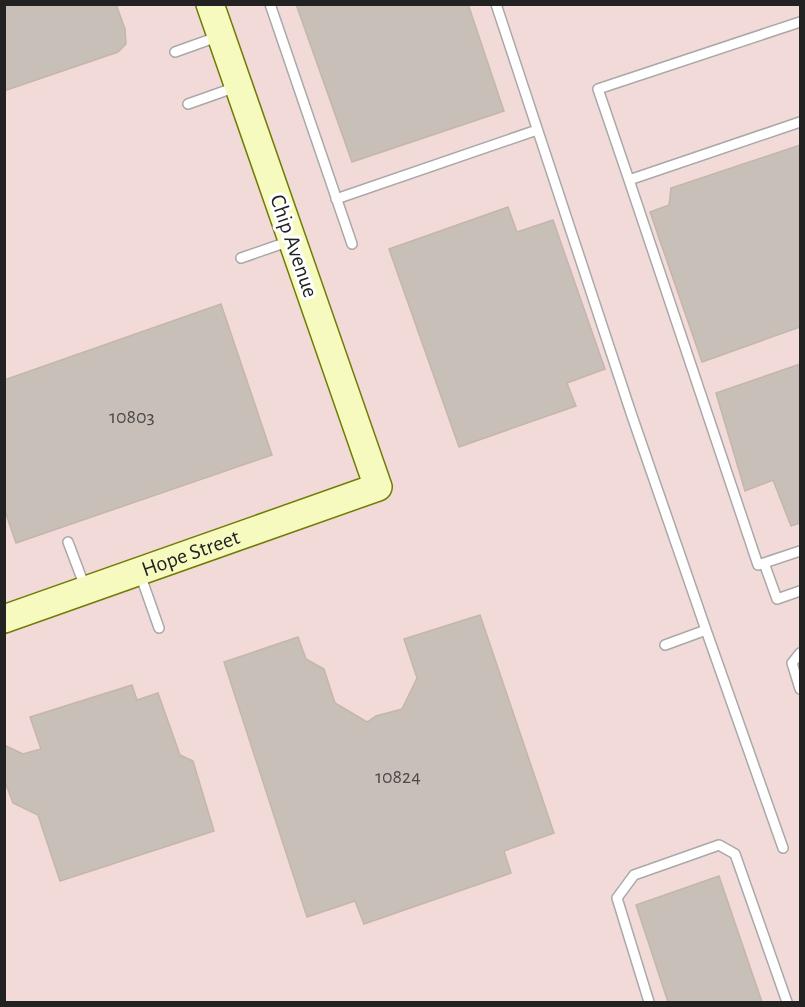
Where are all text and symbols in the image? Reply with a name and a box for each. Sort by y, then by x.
street label: Chip Avenue [266,192,322,300]
house number: 10803 [109,407,155,427]
street label: Hope Street [139,526,243,580]
house number: 10824 [375,767,421,787]

